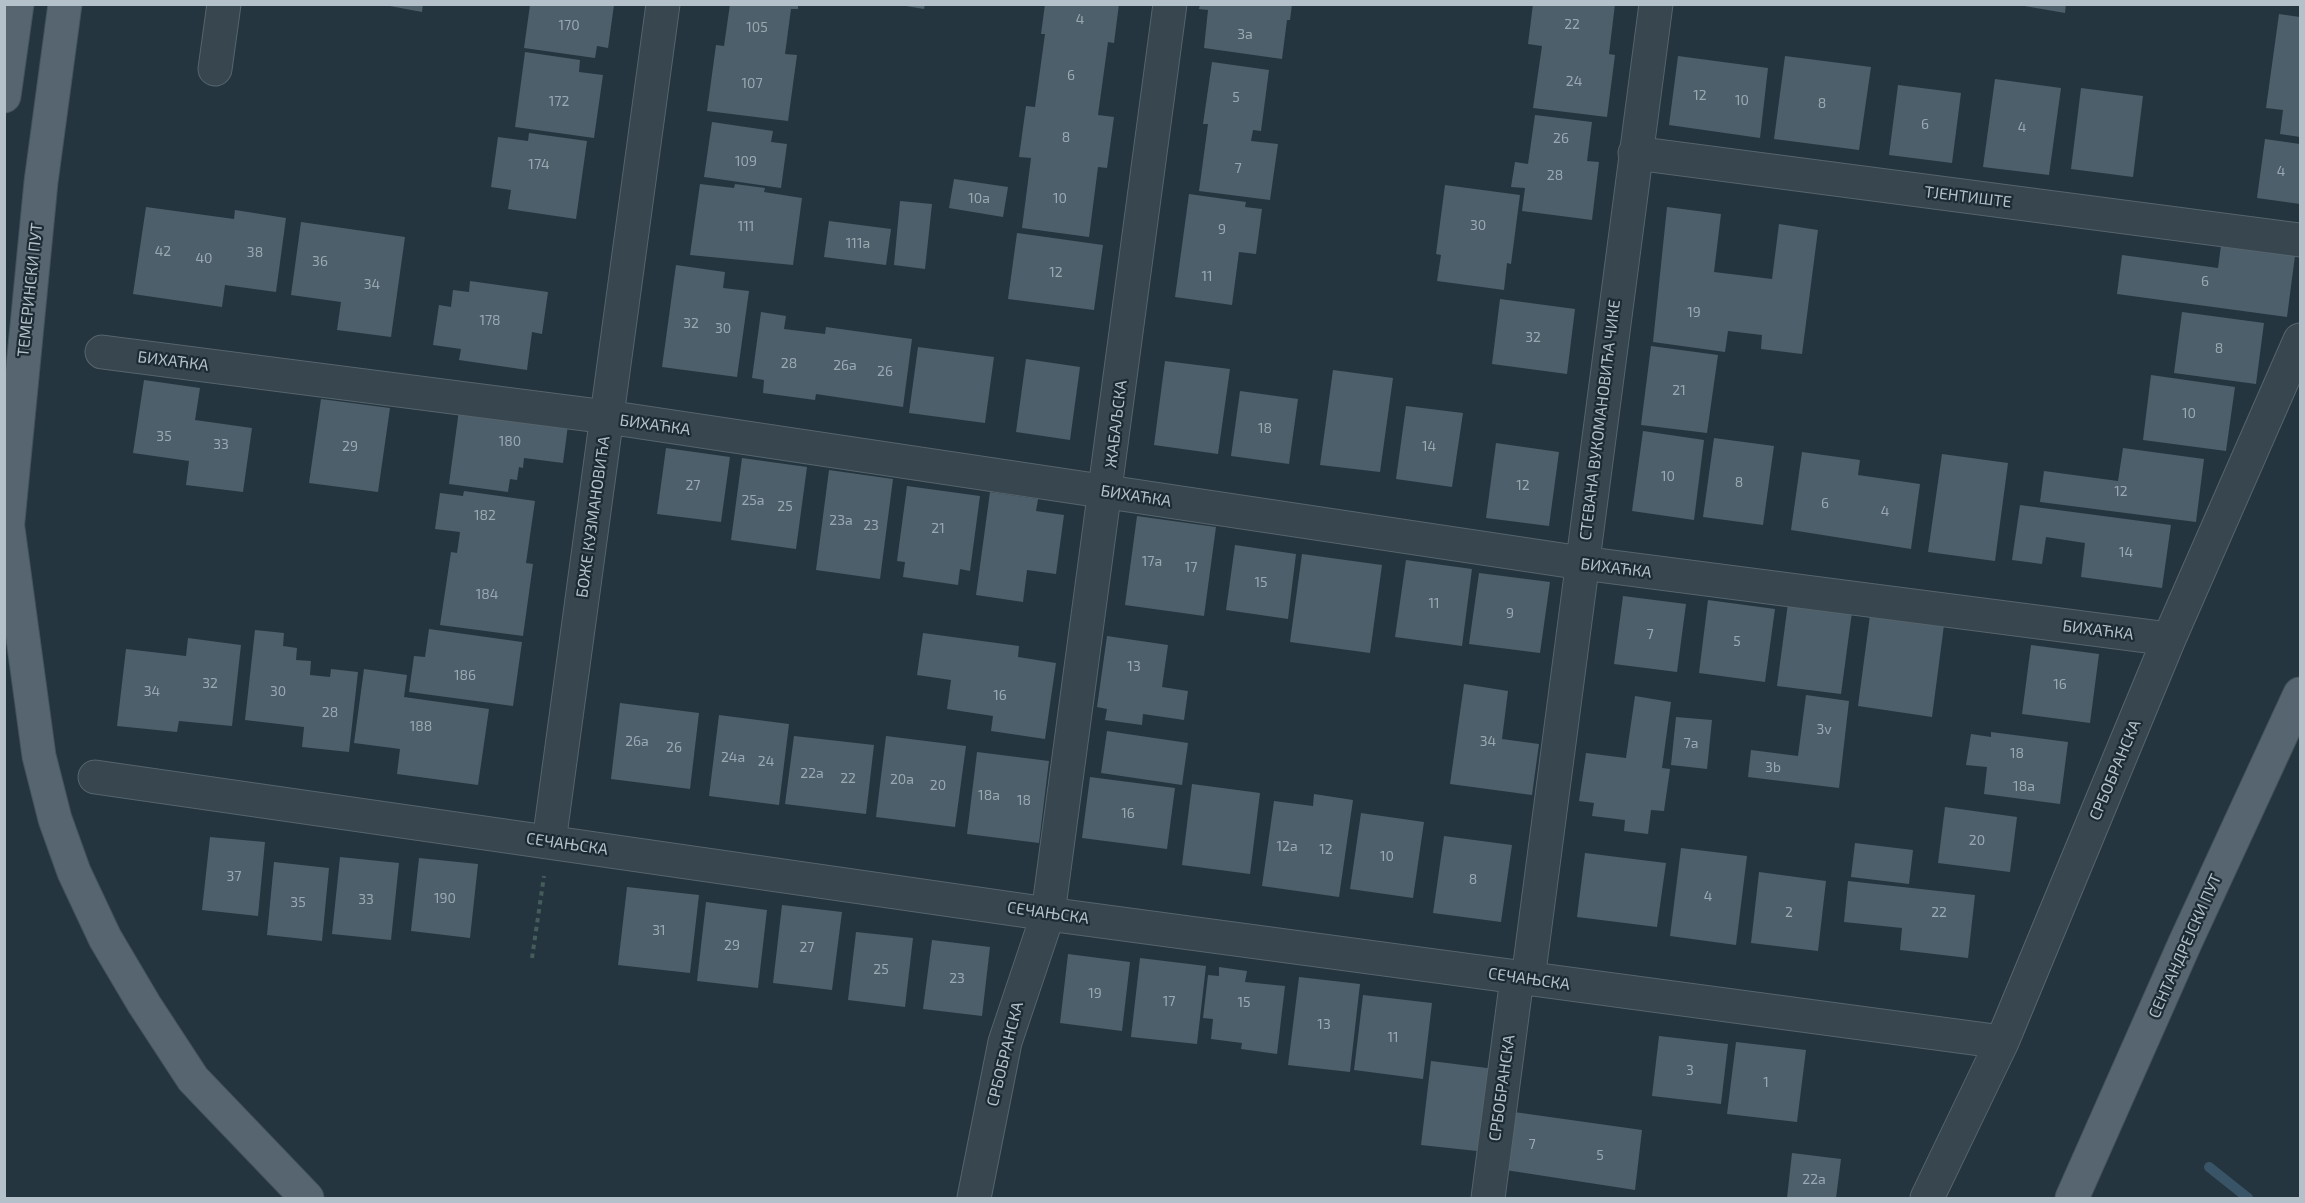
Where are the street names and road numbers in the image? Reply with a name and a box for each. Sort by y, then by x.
street label: ТЈЕНТИШТЕ [1923,182,2013,212]
street label: ТЕМЕРИНСКИ ПУТ [13,222,47,358]
street label: СТЕВАНА ВУКОМАНОВИЋА ЧИКЕ [1576,299,1624,541]
street label: БИХАЋКА [136,347,210,375]
street label: ЖАБАЉСКА [1101,379,1131,469]
street label: БИХАЋКА [618,411,692,439]
street label: БОЖЕ КУЗМАНОВИЋА [572,435,614,599]
street label: БИХАЋКА [1099,481,1173,511]
street label: БИХАЋКА [1579,554,1653,582]
street label: БИХАЋКА [2061,616,2135,644]
street label: СРБОБРАНСКА [2085,717,2145,823]
street label: СЕЧАЊСКА [525,829,609,859]
street label: СЕНТАНДРЕЈСКИ ПУТ [2145,871,2225,1021]
street label: СЕЧАЊСКА [1006,898,1090,928]
street label: СЕЧАЊСКА [1487,964,1571,994]
street label: СРБОБРАНСКА [983,1000,1027,1108]
street label: СРБОБРАНСКА [1485,1034,1519,1142]

